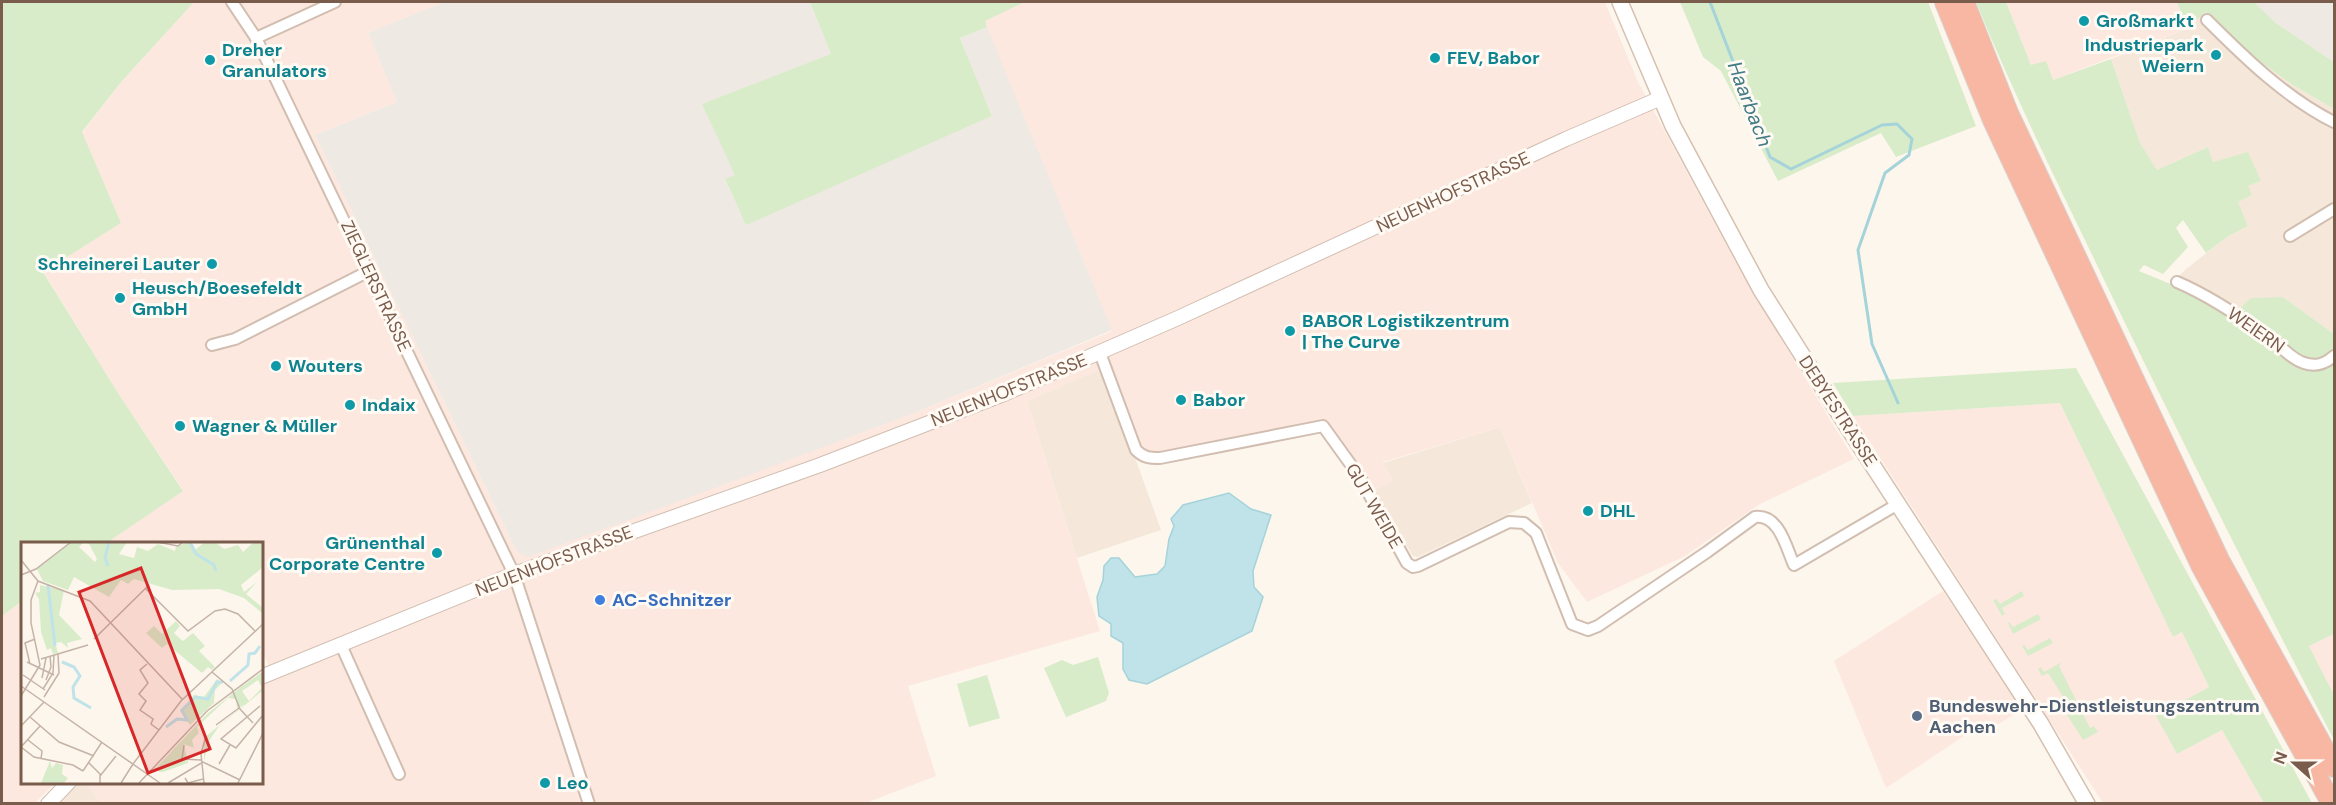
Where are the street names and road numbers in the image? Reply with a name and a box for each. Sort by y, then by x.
street label: NEUENHOFSTRASSE [1372,146,1534,238]
street label: ZIEGLERSTRASSE [335,217,417,355]
street label: WEIERN [2222,301,2290,359]
street label: NEUENHOFSTRASSE [927,348,1091,432]
street label: DEBYESTRASSE [1793,351,1883,471]
street label: GUT WEIDE [1340,459,1408,553]
street label: NEUENHOFSTRASSE [472,520,636,602]

